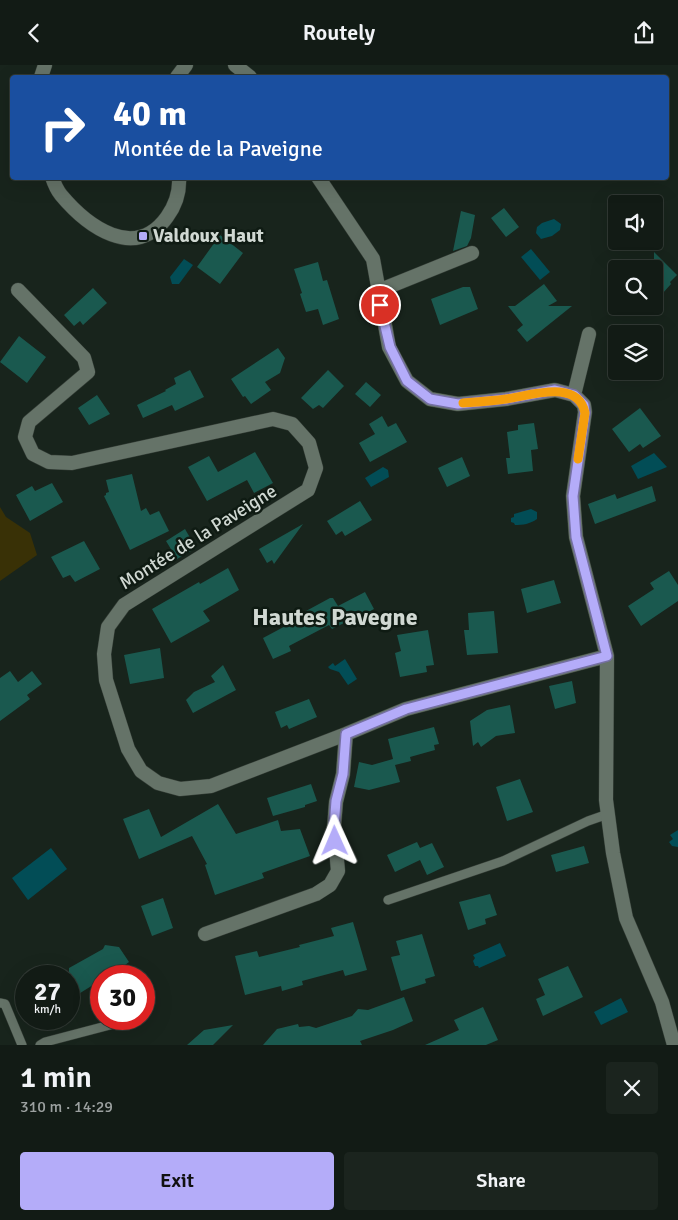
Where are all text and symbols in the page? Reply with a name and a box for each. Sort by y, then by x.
icon: back [20,19,48,47]
text: Routely [303,19,375,46]
icon: share [630,19,658,47]
text: 40 m [113,92,187,135]
icon: right [30,95,95,160]
text: Montée de la Paveigne [113,135,323,162]
map controls [608,195,663,380]
button: sound [608,195,663,250]
place label: Valdoux Haut [153,224,264,248]
marker: Valdoux Haut [137,230,149,242]
button: search [608,260,663,315]
pin [359,284,401,326]
icon: arrive [366,291,394,319]
button: layers [608,325,663,380]
street label: Montée de la Paveigne [115,479,281,595]
district label: Hautes Pavegne [252,602,418,632]
position arrow [308,814,360,866]
speed limit sign: 30 [90,965,155,1030]
text: 27 [34,976,61,1007]
text: km/h [34,1002,61,1017]
text: 1 min [20,1059,92,1096]
button: close [606,1062,658,1114]
text: 310 m · 14:29 [20,1097,113,1117]
button: Exit [20,1152,334,1210]
button: Share [344,1152,658,1210]

